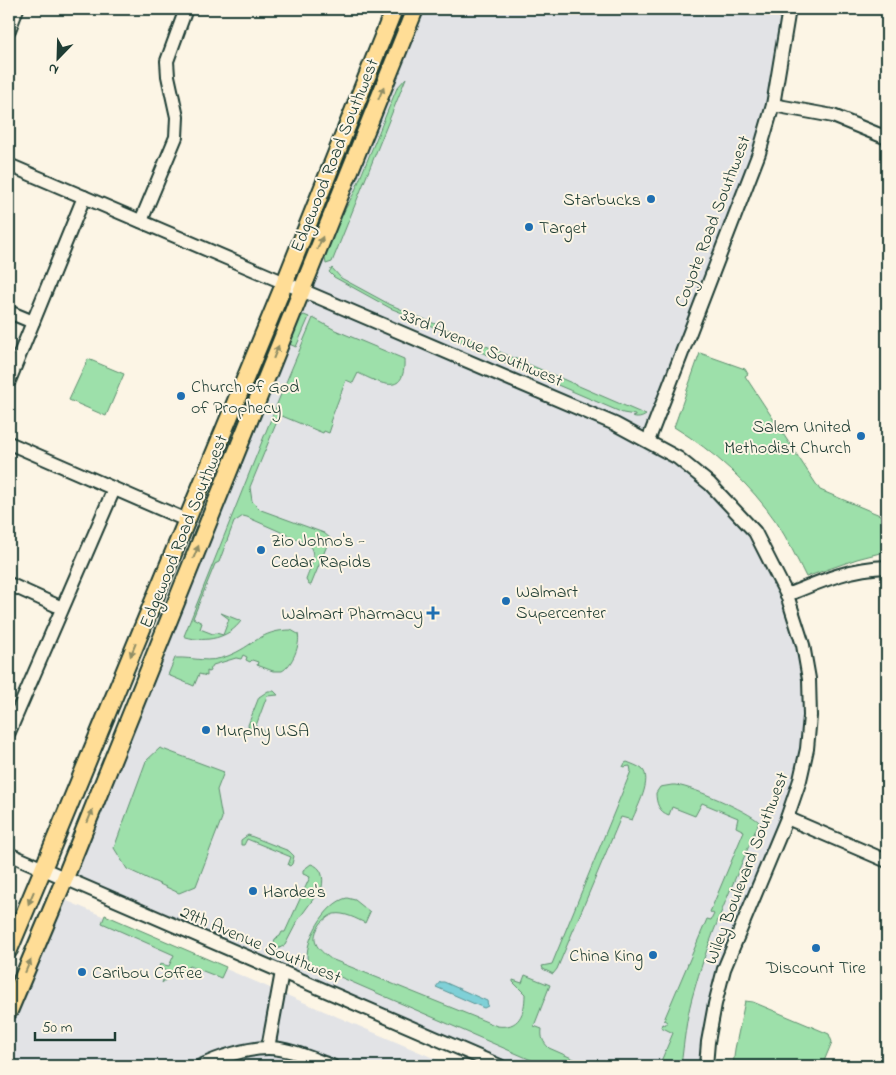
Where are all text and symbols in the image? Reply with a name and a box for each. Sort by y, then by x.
north arrow [32,32,82,82]
street label: Edgewood Road Southwest [285,55,388,257]
text: N [45,57,62,80]
one-way arrow [377,86,385,100]
street label: Coyote Road Southwest [669,132,759,311]
place label: Starbucks [563,188,641,214]
marker: Starbucks [645,193,657,205]
place label: Target [539,216,587,243]
marker: Target [523,221,535,233]
one-way arrow [316,236,324,250]
street label: 33rd Avenue Southwest [396,303,566,395]
one-way arrow [272,344,280,359]
place label: Church of God of Prophecy [191,375,299,422]
marker: Church of God of Prophecy [175,390,187,402]
place label: Salem United Methodist Church [724,415,851,462]
marker: Salem United Methodist Church [855,430,867,442]
street label: Edgewood Road Southwest [134,431,237,633]
place label: Zio Johno's - Cedar Rapids [271,529,371,576]
one-way arrow [193,544,200,559]
marker: Zio Johno's - Cedar Rapids [255,544,267,556]
place label: Walmart Supercenter [516,580,606,627]
marker: Walmart Supercenter [500,595,512,607]
place label: Walmart Pharmacy [282,602,423,628]
marker: Walmart Pharmacy [427,607,439,619]
one-way arrow [129,643,137,657]
place label: Murphy USA [216,719,309,745]
marker: Murphy USA [200,724,212,736]
street label: Wiley Boulevard Southwest [699,769,797,969]
one-way arrow [86,809,94,823]
place label: Hardee's [263,880,326,906]
marker: Hardee's [247,885,259,897]
one-way arrow [27,891,35,905]
street label: 29th Avenue Southwest [176,900,345,992]
marker: Discount Tire [810,942,822,954]
place label: China King [569,944,643,971]
marker: China King [647,949,659,961]
place label: Discount Tire [765,956,867,982]
one-way arrow [24,959,32,973]
place label: Caribou Coffee [92,961,203,987]
marker: Caribou Coffee [76,966,88,978]
scale bar [35,1010,115,1042]
text: 50 m [42,1017,73,1039]

